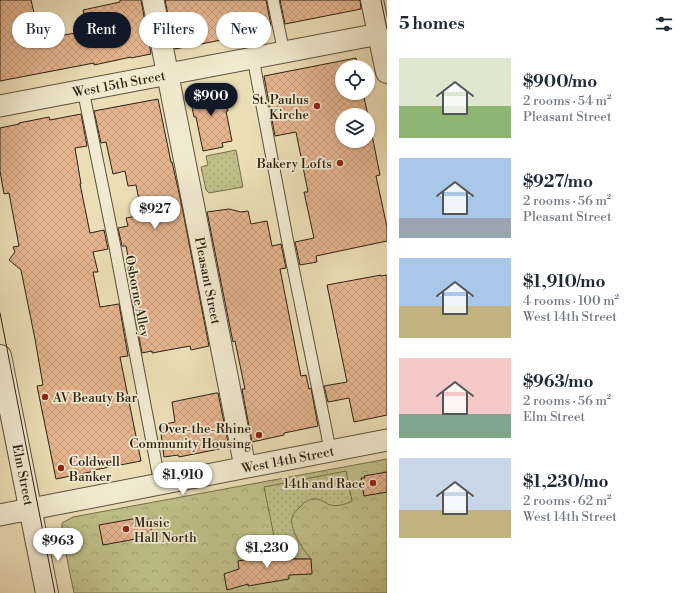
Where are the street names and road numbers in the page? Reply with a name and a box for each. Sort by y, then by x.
street label: West 15th Street [70,68,167,101]
street label: Pleasant Street [191,236,224,326]
street label: Osborne Alley [121,254,153,339]
street label: Elm Street [9,443,37,507]
street label: West 14th Street [239,443,336,477]

